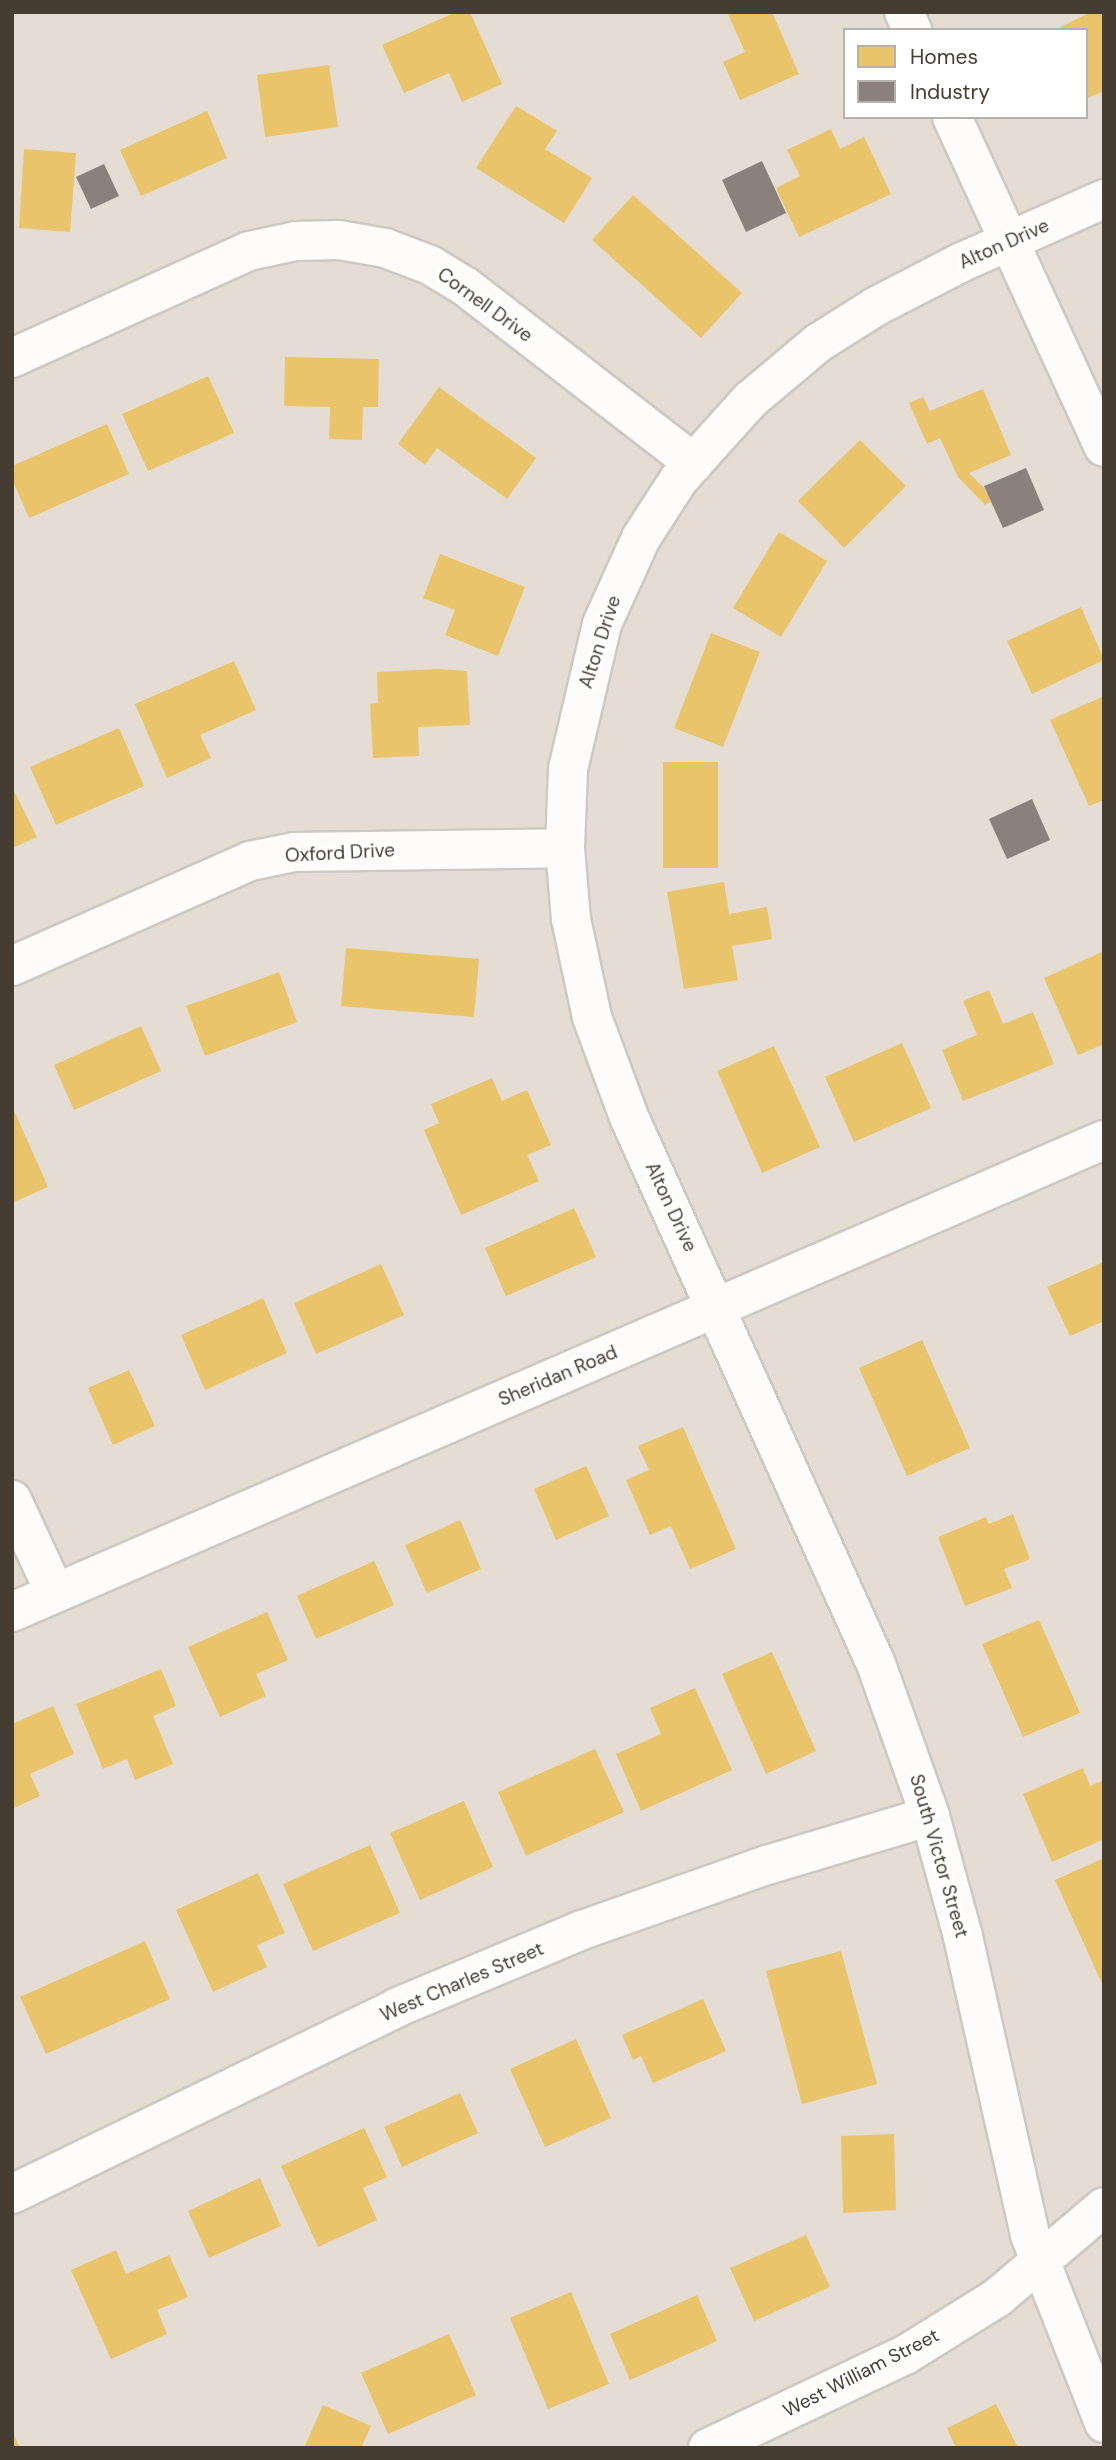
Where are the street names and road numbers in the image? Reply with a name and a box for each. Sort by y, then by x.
street label: Alton Drive [955,214,1053,274]
street label: Cornell Drive [433,263,537,347]
street label: Alton Drive [574,593,626,691]
street label: Oxford Drive [284,839,396,867]
street label: Alton Drive [640,1159,702,1255]
street label: Sheridan Road [495,1341,621,1411]
street label: South Victor Street [905,1772,973,1940]
street label: West Charles Street [377,1937,547,2027]
street label: West William Street [779,2324,943,2422]

